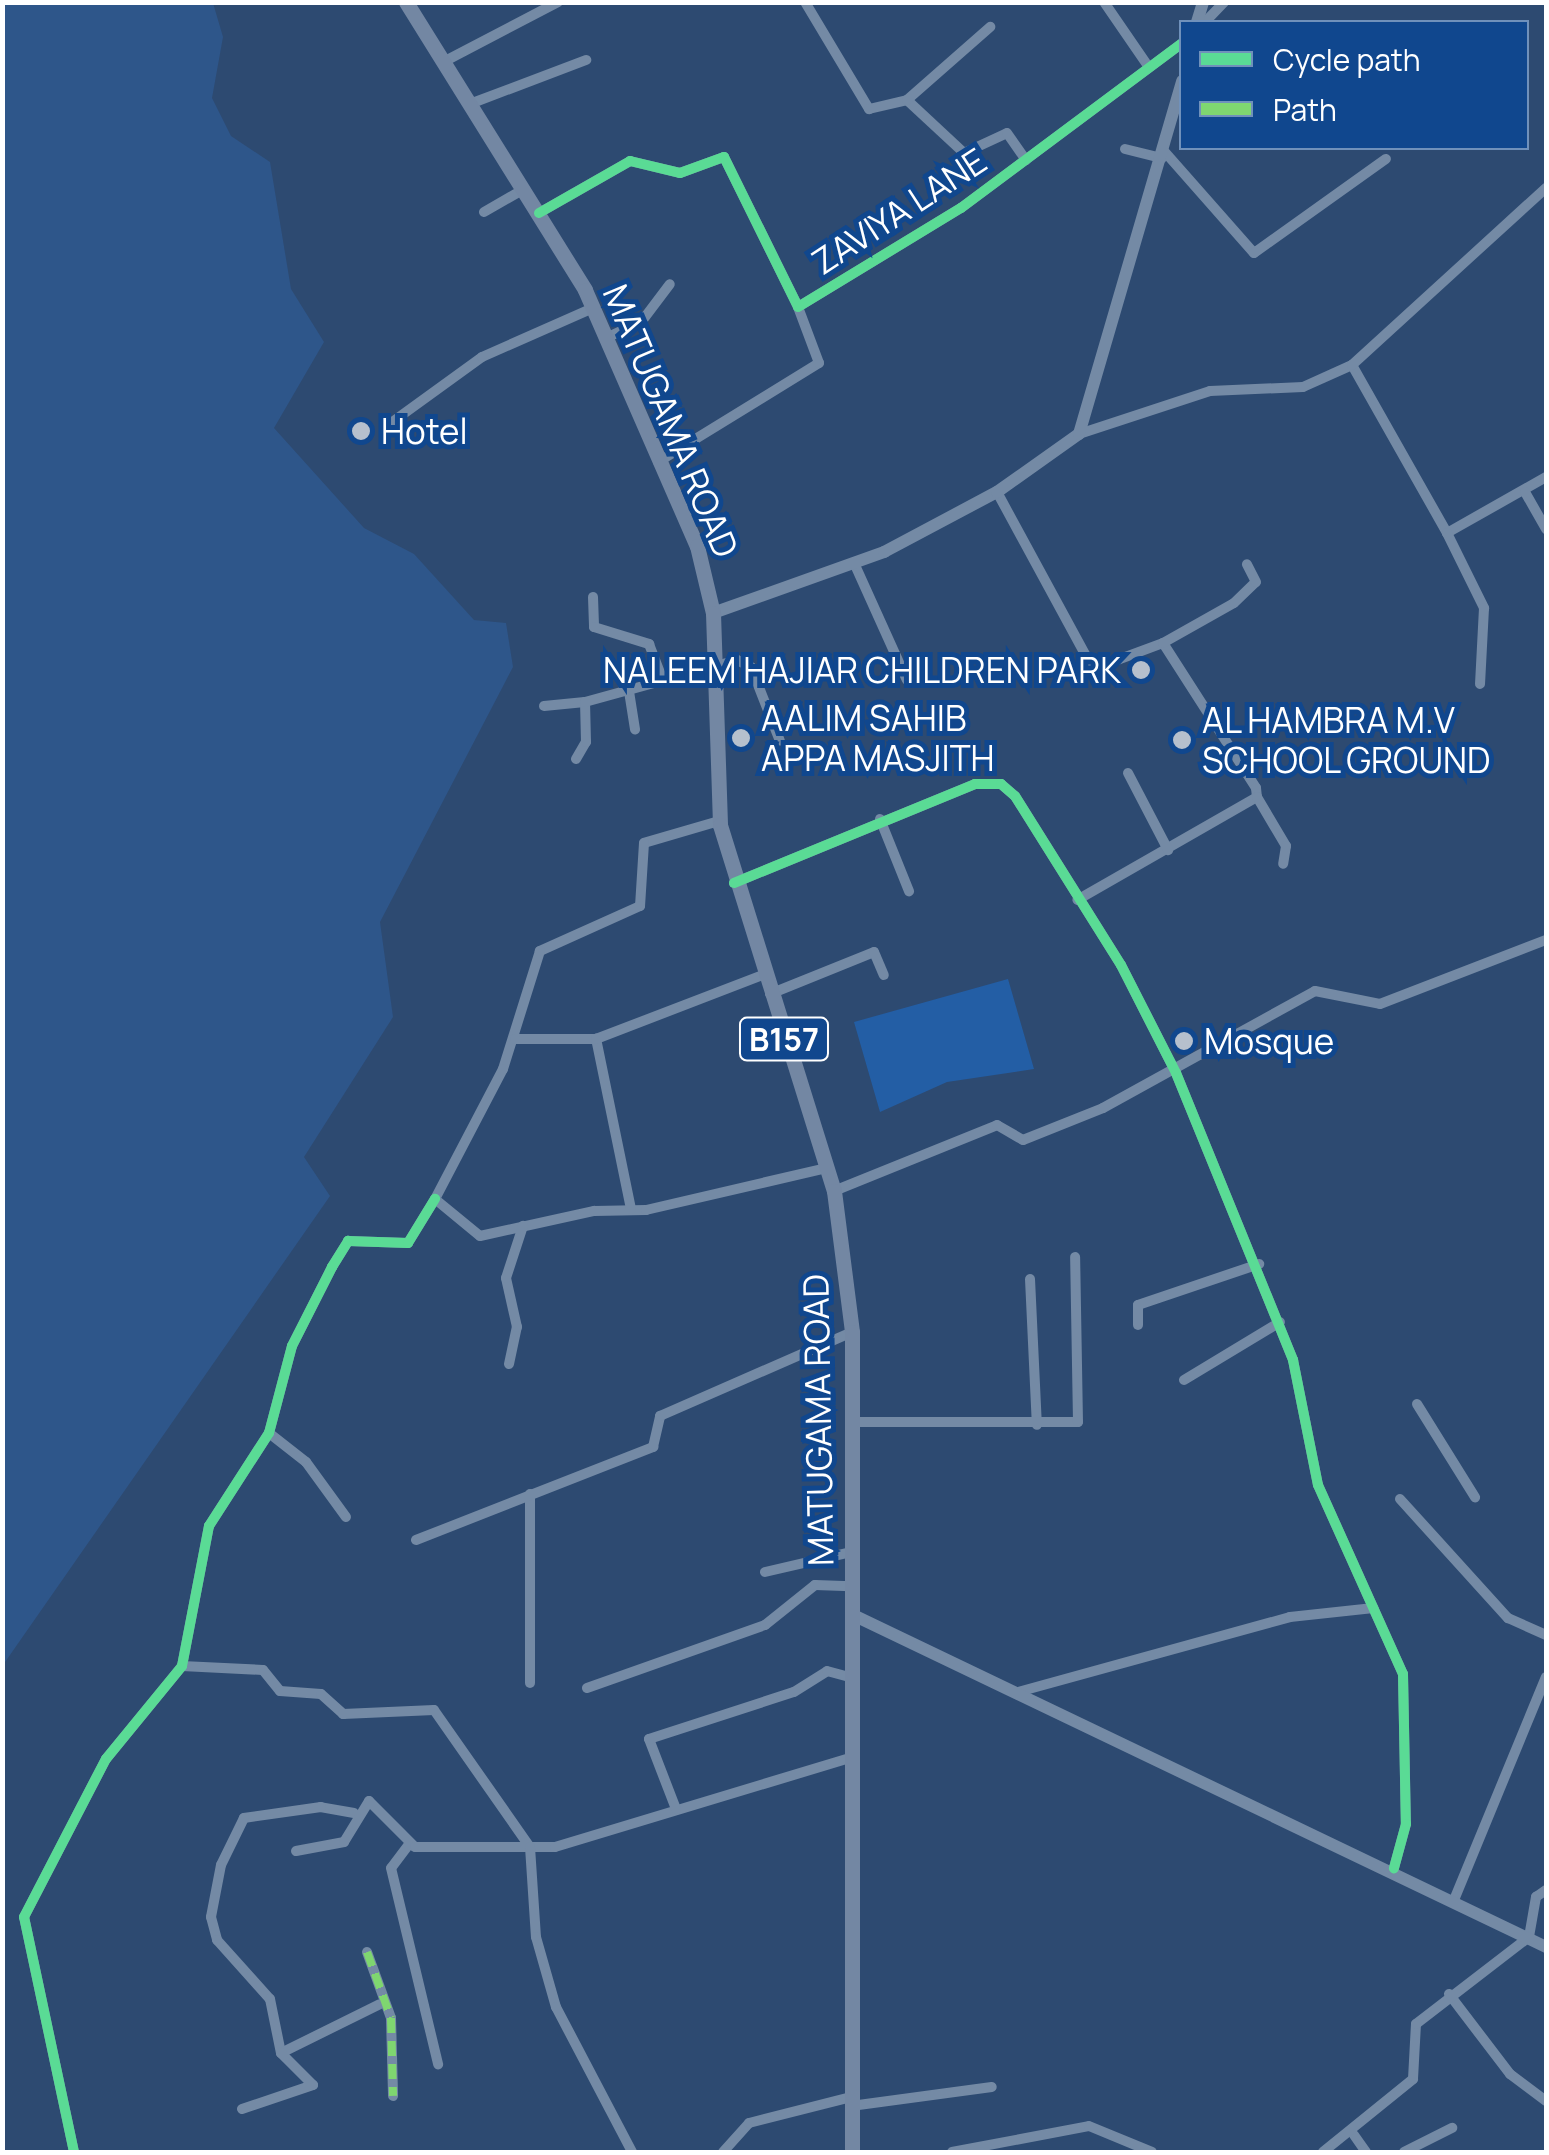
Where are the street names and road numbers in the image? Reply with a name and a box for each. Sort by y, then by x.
street label: ZAVIYA LANE [804,139,994,283]
street label: MATUGAMA ROAD [595,278,747,564]
road number: B157 [736,1012,832,1066]
street label: MATUGAMA ROAD [794,1274,842,1566]

